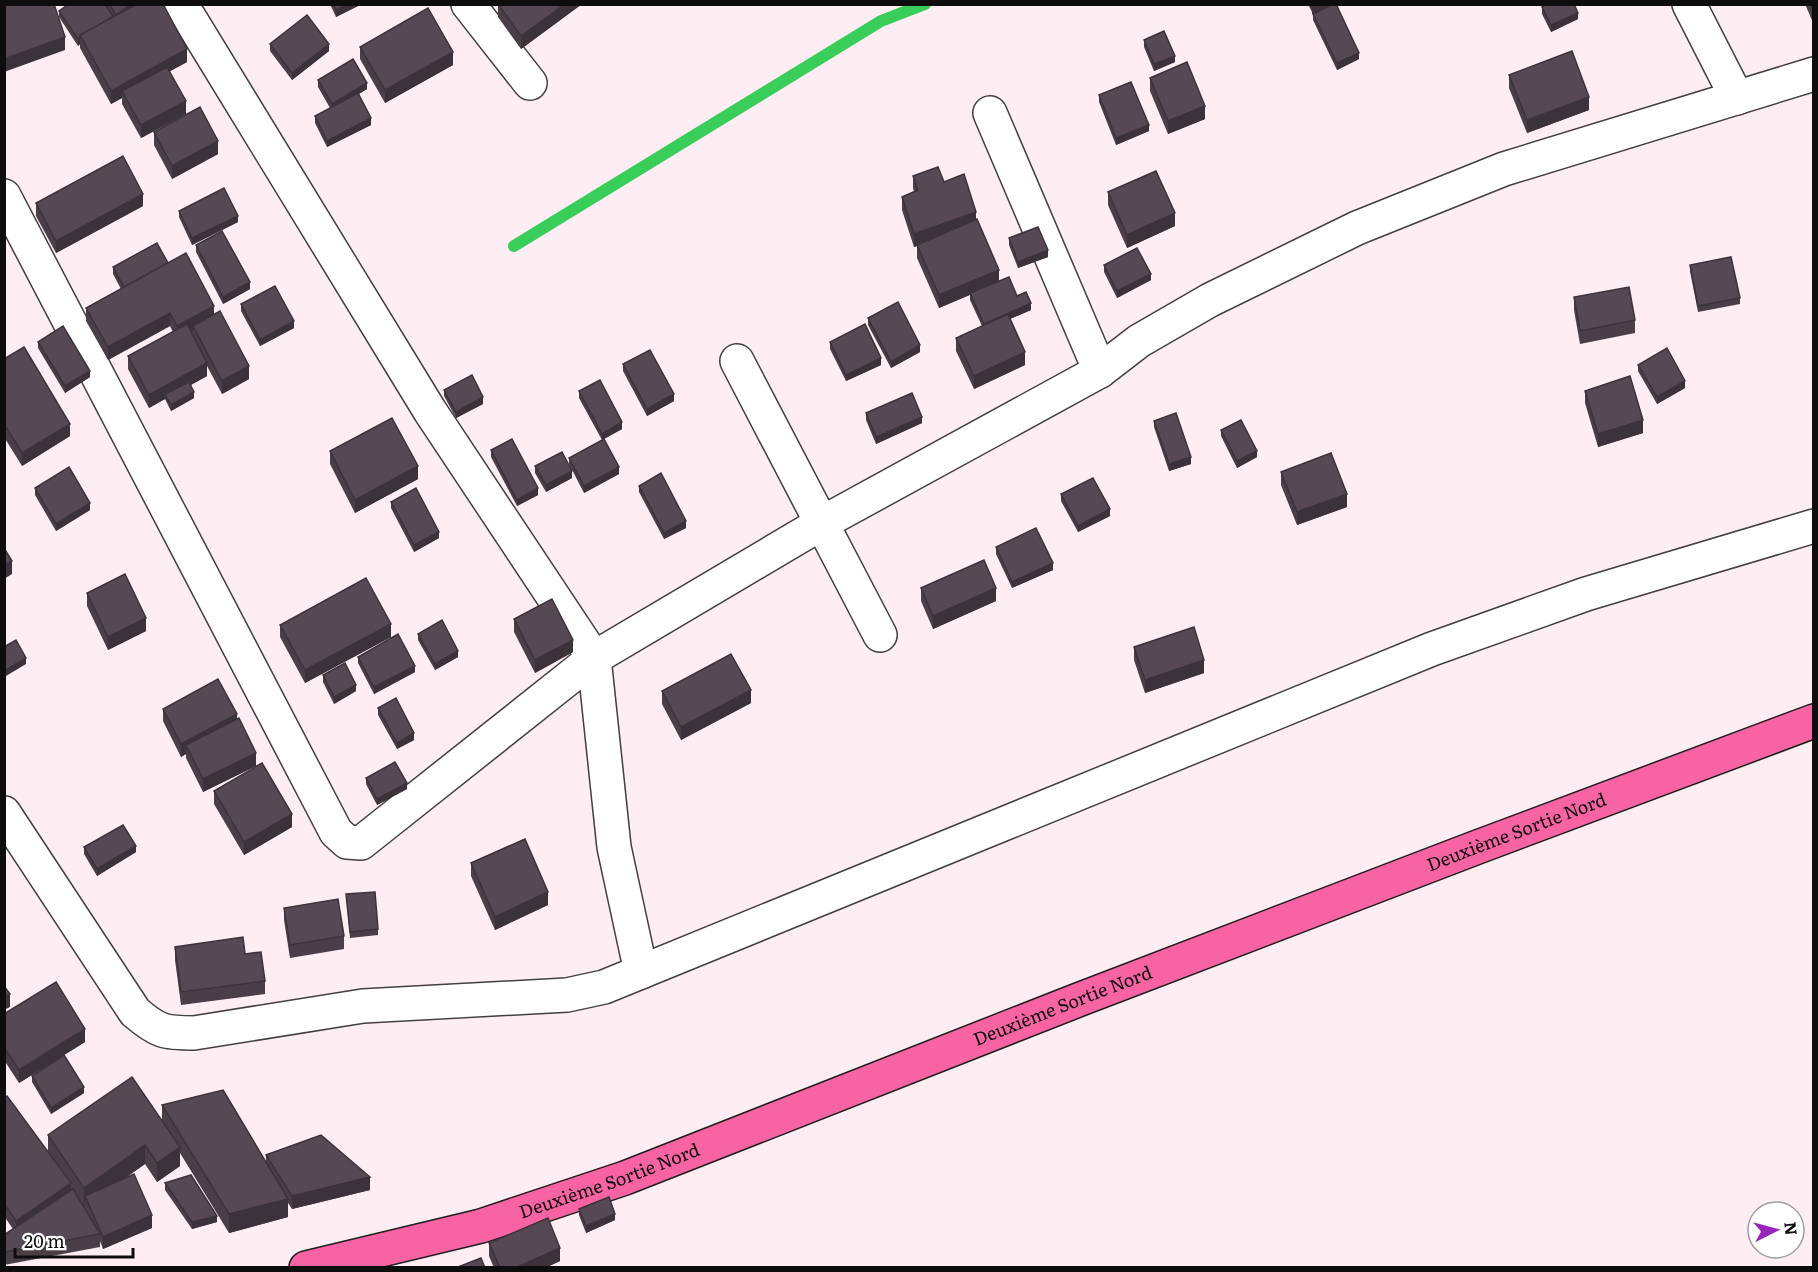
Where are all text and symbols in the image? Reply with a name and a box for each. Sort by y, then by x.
street label: Deuxième Sortie Nord [1422,785,1610,877]
street label: Deuxième Sortie Nord [969,958,1156,1052]
street label: Deuxième Sortie Nord [515,1135,703,1224]
north arrow [1746,1200,1806,1260]
text: N [1779,1220,1805,1236]
scale bar [15,1221,134,1259]
text: 20 m [24,1227,65,1254]

